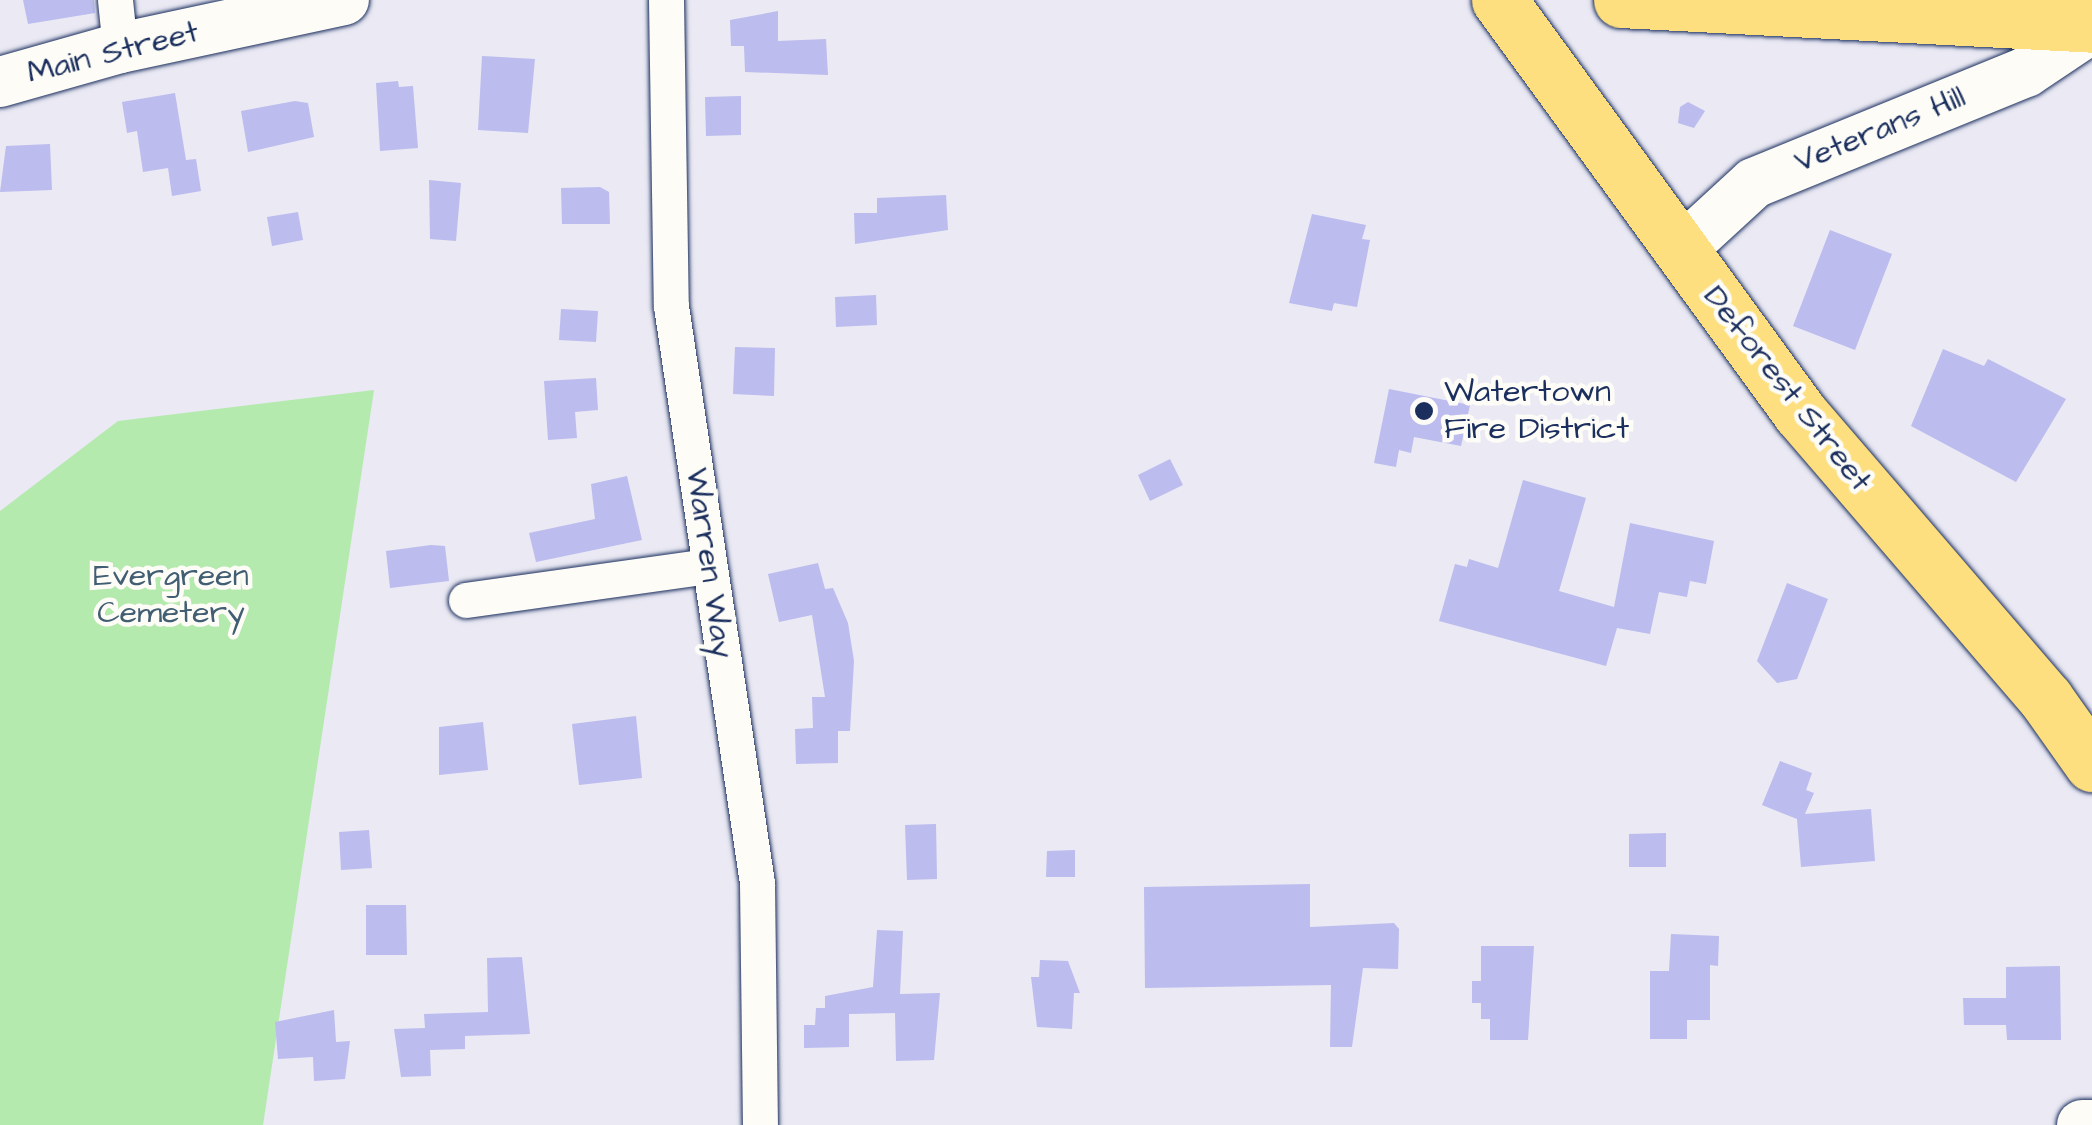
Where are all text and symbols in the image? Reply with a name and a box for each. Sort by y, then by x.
street label: Main Street [23,13,203,93]
street label: Veterans Hill [1789,78,1971,182]
street label: Deforest Street [1695,278,1879,500]
place label: Watertown Fire District [1444,374,1629,449]
marker: Watertown Fire District [1413,400,1435,422]
street label: Warren Way [677,465,741,661]
park label: Evergreen Cemetery [93,558,249,633]

